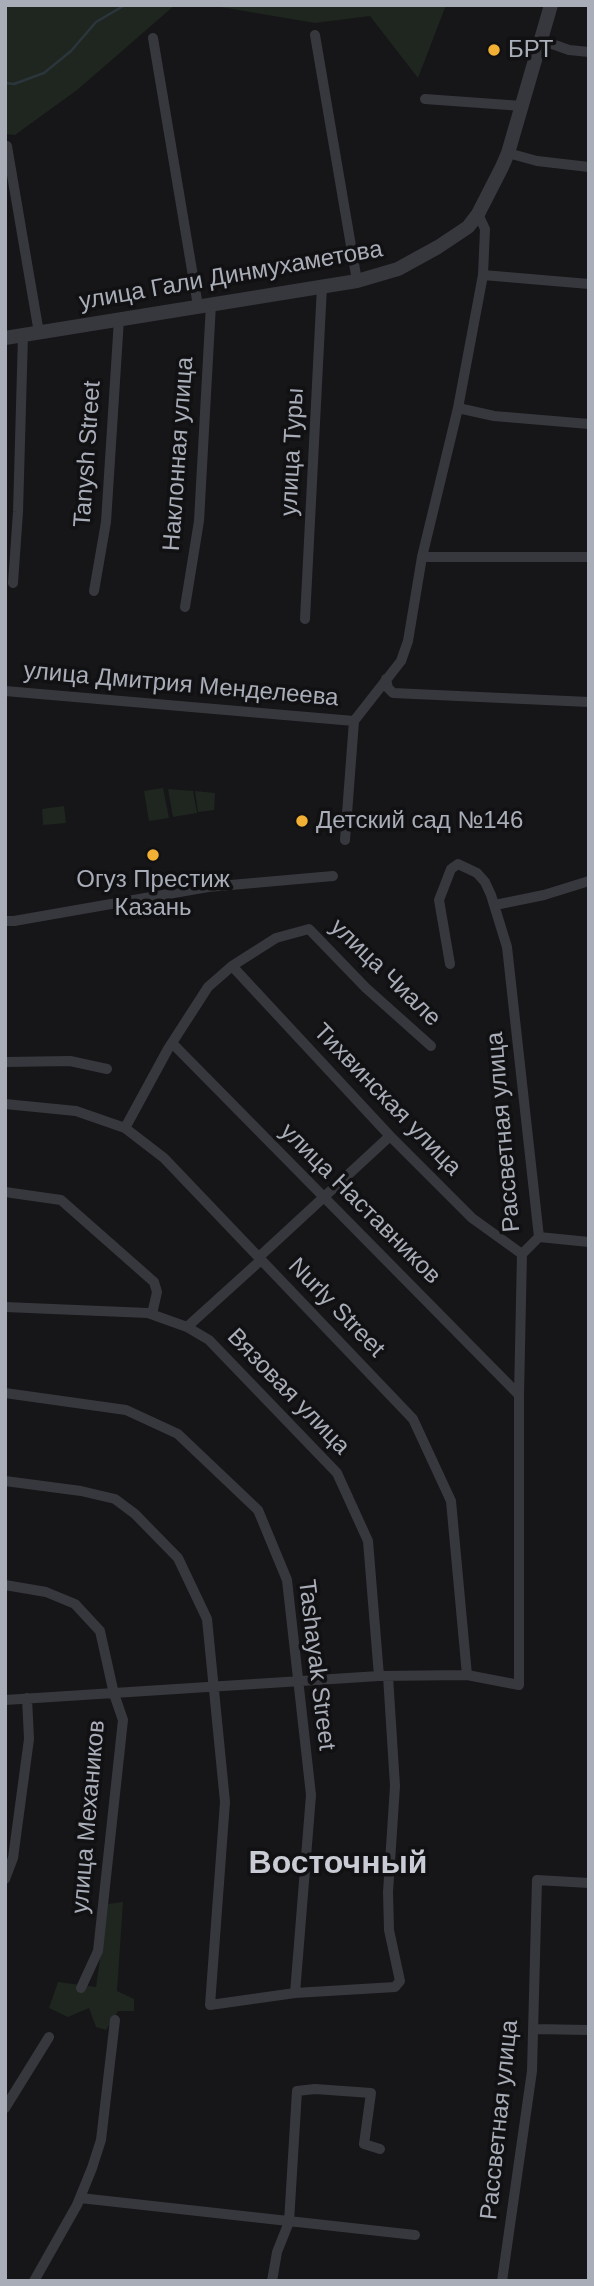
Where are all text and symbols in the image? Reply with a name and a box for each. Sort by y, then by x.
place label: БРТ [508,36,553,64]
marker: БРТ [486,42,502,58]
street label: улица Гали Динмухаметова [77,235,385,317]
street label: Наклонная улица [158,356,200,552]
street label: Tanysh Street [69,380,107,528]
street label: улица Туры [275,387,311,517]
street label: улица Дмитрия Менделеева [22,657,340,713]
place label: Детский сад №146 [316,807,523,835]
marker: Детский сад №146 [294,813,310,829]
marker: Огуз Престиж Казань [145,847,161,863]
place label: Огуз Престиж Казань [76,866,230,922]
street label: улица Чиале [324,913,446,1033]
street label: Тихвинская улица [307,1018,467,1182]
street label: Рассветная улица [481,1031,527,1233]
street label: улица Наставников [274,1118,446,1290]
street label: Nurly Street [282,1252,390,1364]
street label: Вязовая улица [221,1323,355,1461]
street label: Tashayak Street [291,1578,341,1752]
street label: улица Механиков [66,1719,112,1915]
district label: Восточный [249,1845,427,1883]
street label: Рассветная улица [475,2019,525,2221]

